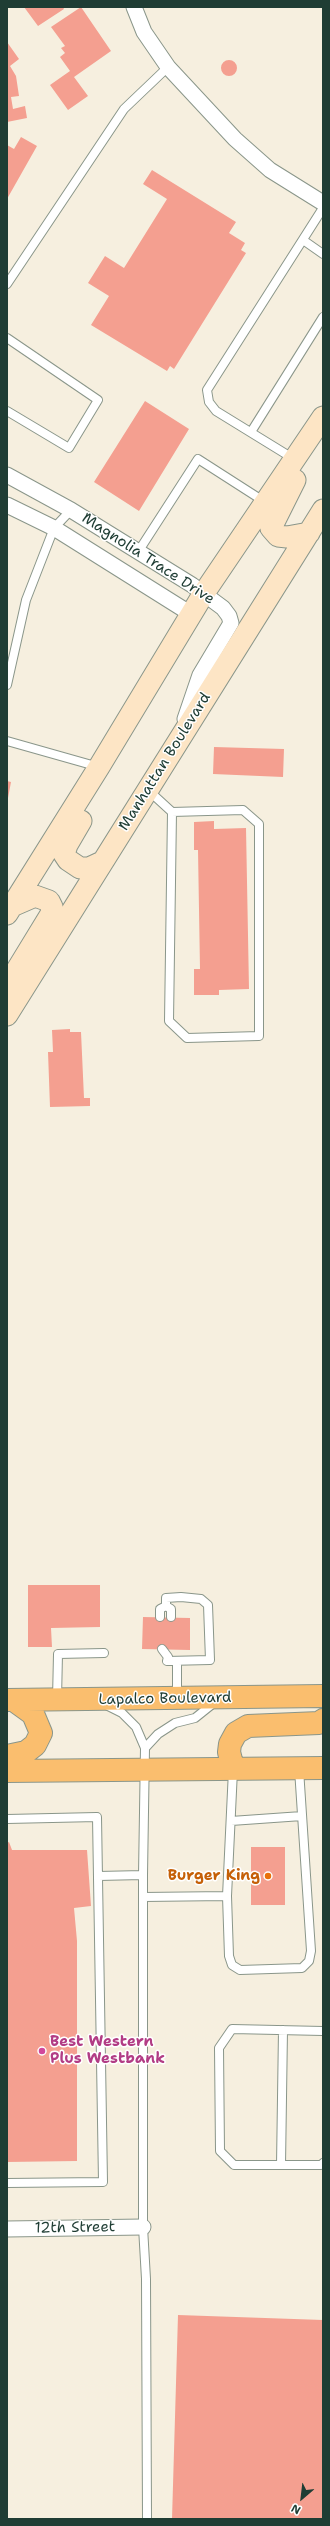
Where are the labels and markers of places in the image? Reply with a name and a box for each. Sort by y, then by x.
place label: Burger King [168,1867,260,1885]
marker: Burger King [263,1871,273,1881]
place label: Best Western Plus Westbank [50,2033,165,2068]
marker: Best Western Plus Westbank [37,2046,47,2056]

